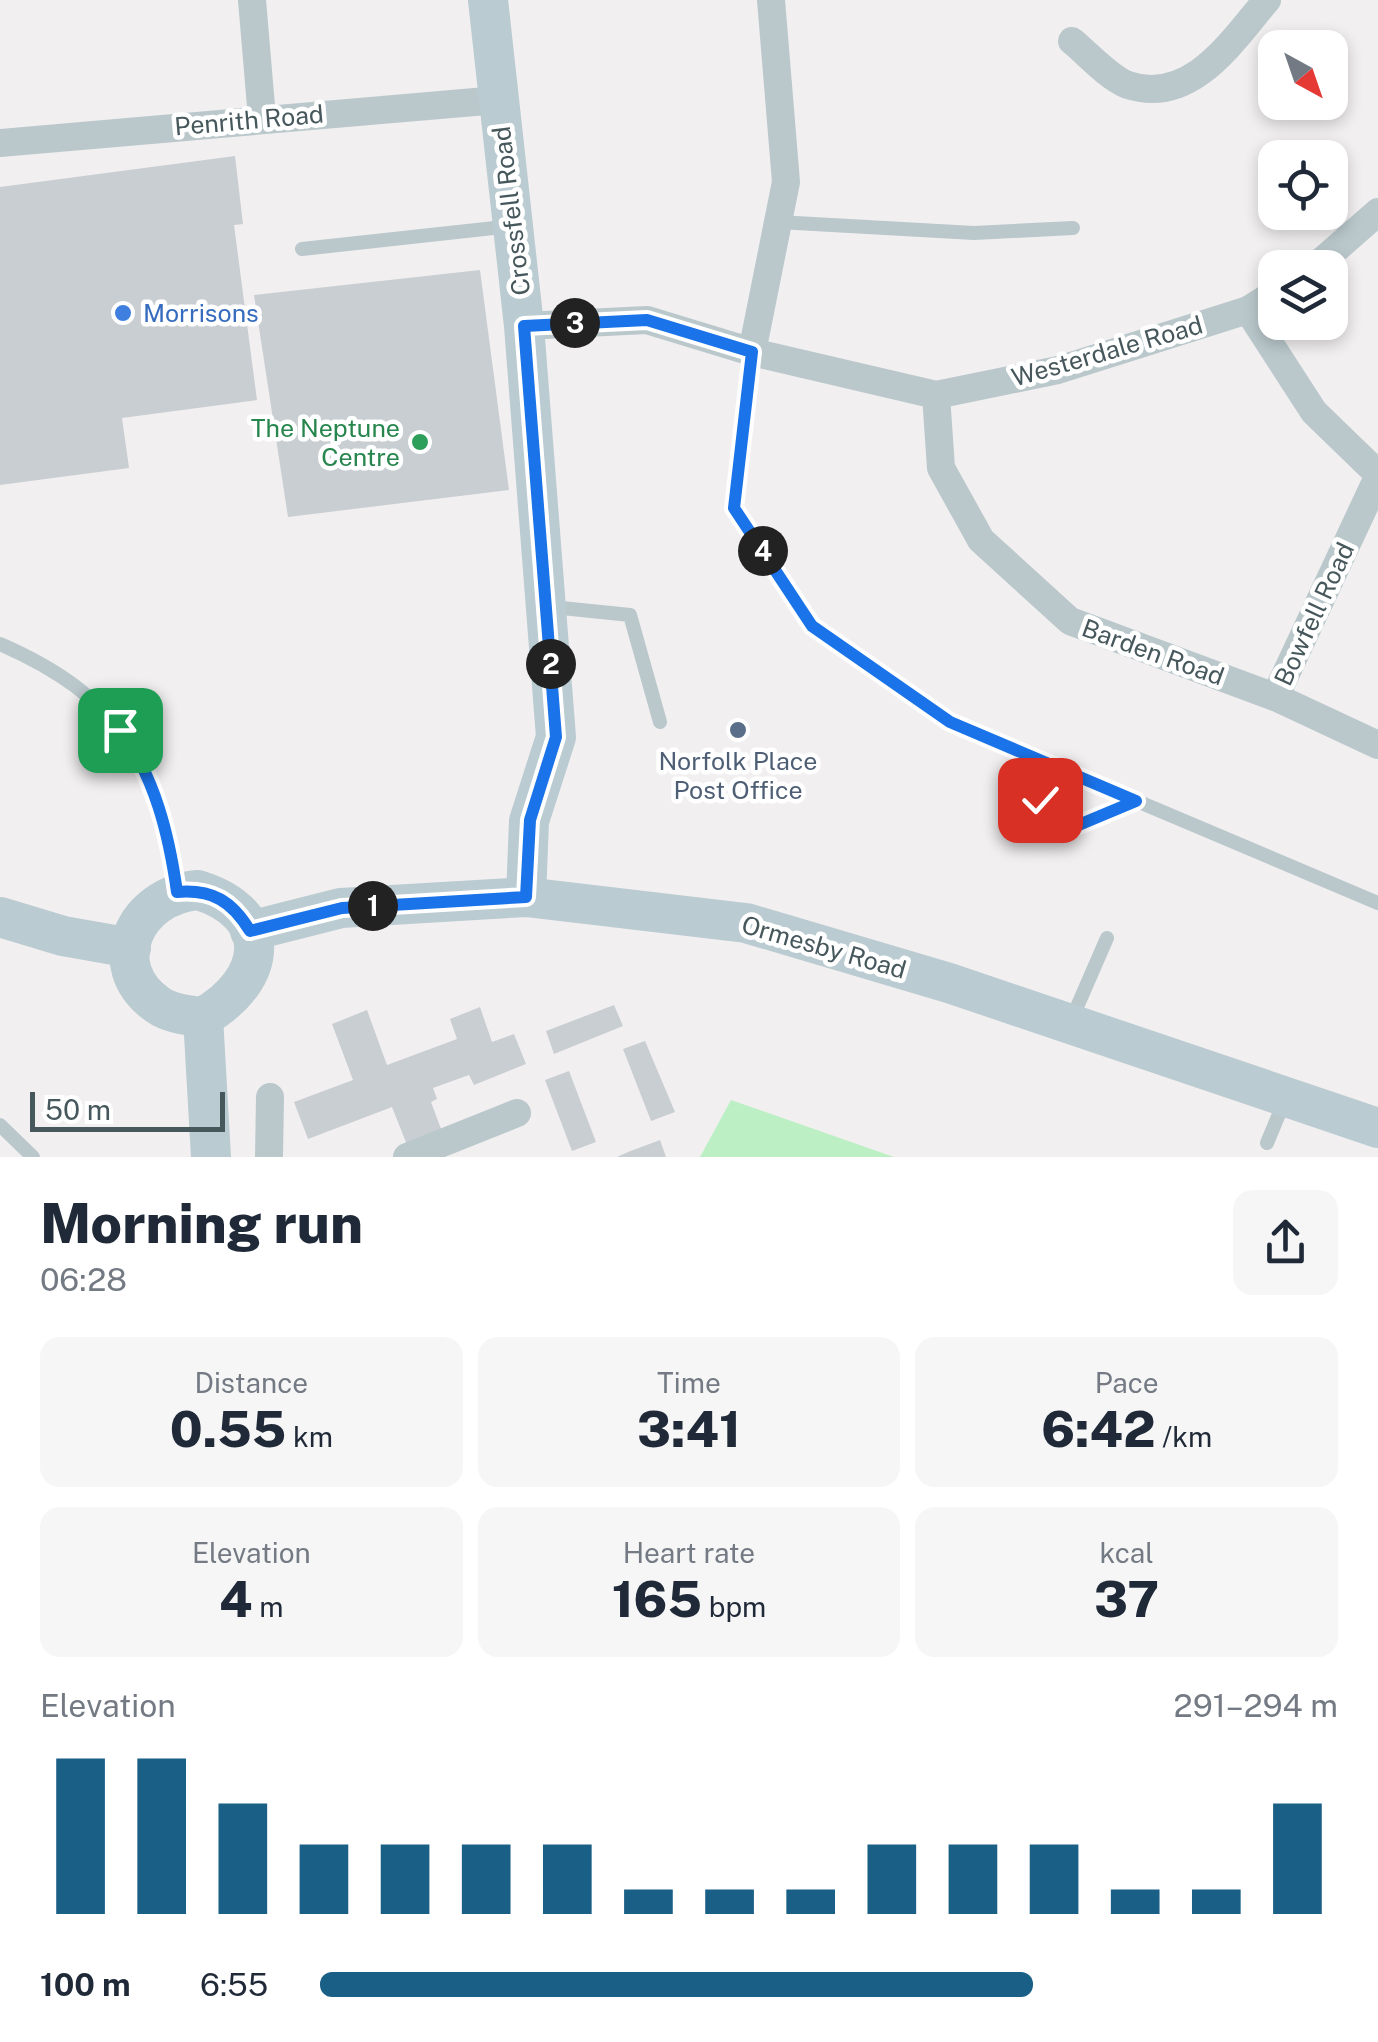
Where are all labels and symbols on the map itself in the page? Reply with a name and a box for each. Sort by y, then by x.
north arrow [1258,30,1348,120]
street label: Penrith Road [173,99,325,141]
street label: Crossfell Road [486,125,536,297]
place label: Morrisons [143,298,259,328]
pin: 3 [550,298,600,348]
marker: Morrisons [112,302,134,324]
street label: Westerdale Road [1008,309,1206,393]
place label: The Neptune Centre [251,413,400,472]
marker: The Neptune Centre [409,431,431,453]
pin: 4 [738,526,788,576]
street label: Bowfell Road [1268,538,1360,690]
street label: Barden Road [1078,612,1228,692]
pin: 2 [526,639,576,689]
pin [78,688,163,773]
marker: Norfolk Place Post Office [727,719,749,741]
place label: Norfolk Place Post Office [658,746,818,805]
pin [998,758,1083,843]
pin: 1 [348,881,398,931]
street label: Ormesby Road [738,909,910,985]
scale bar [30,1087,225,1132]

